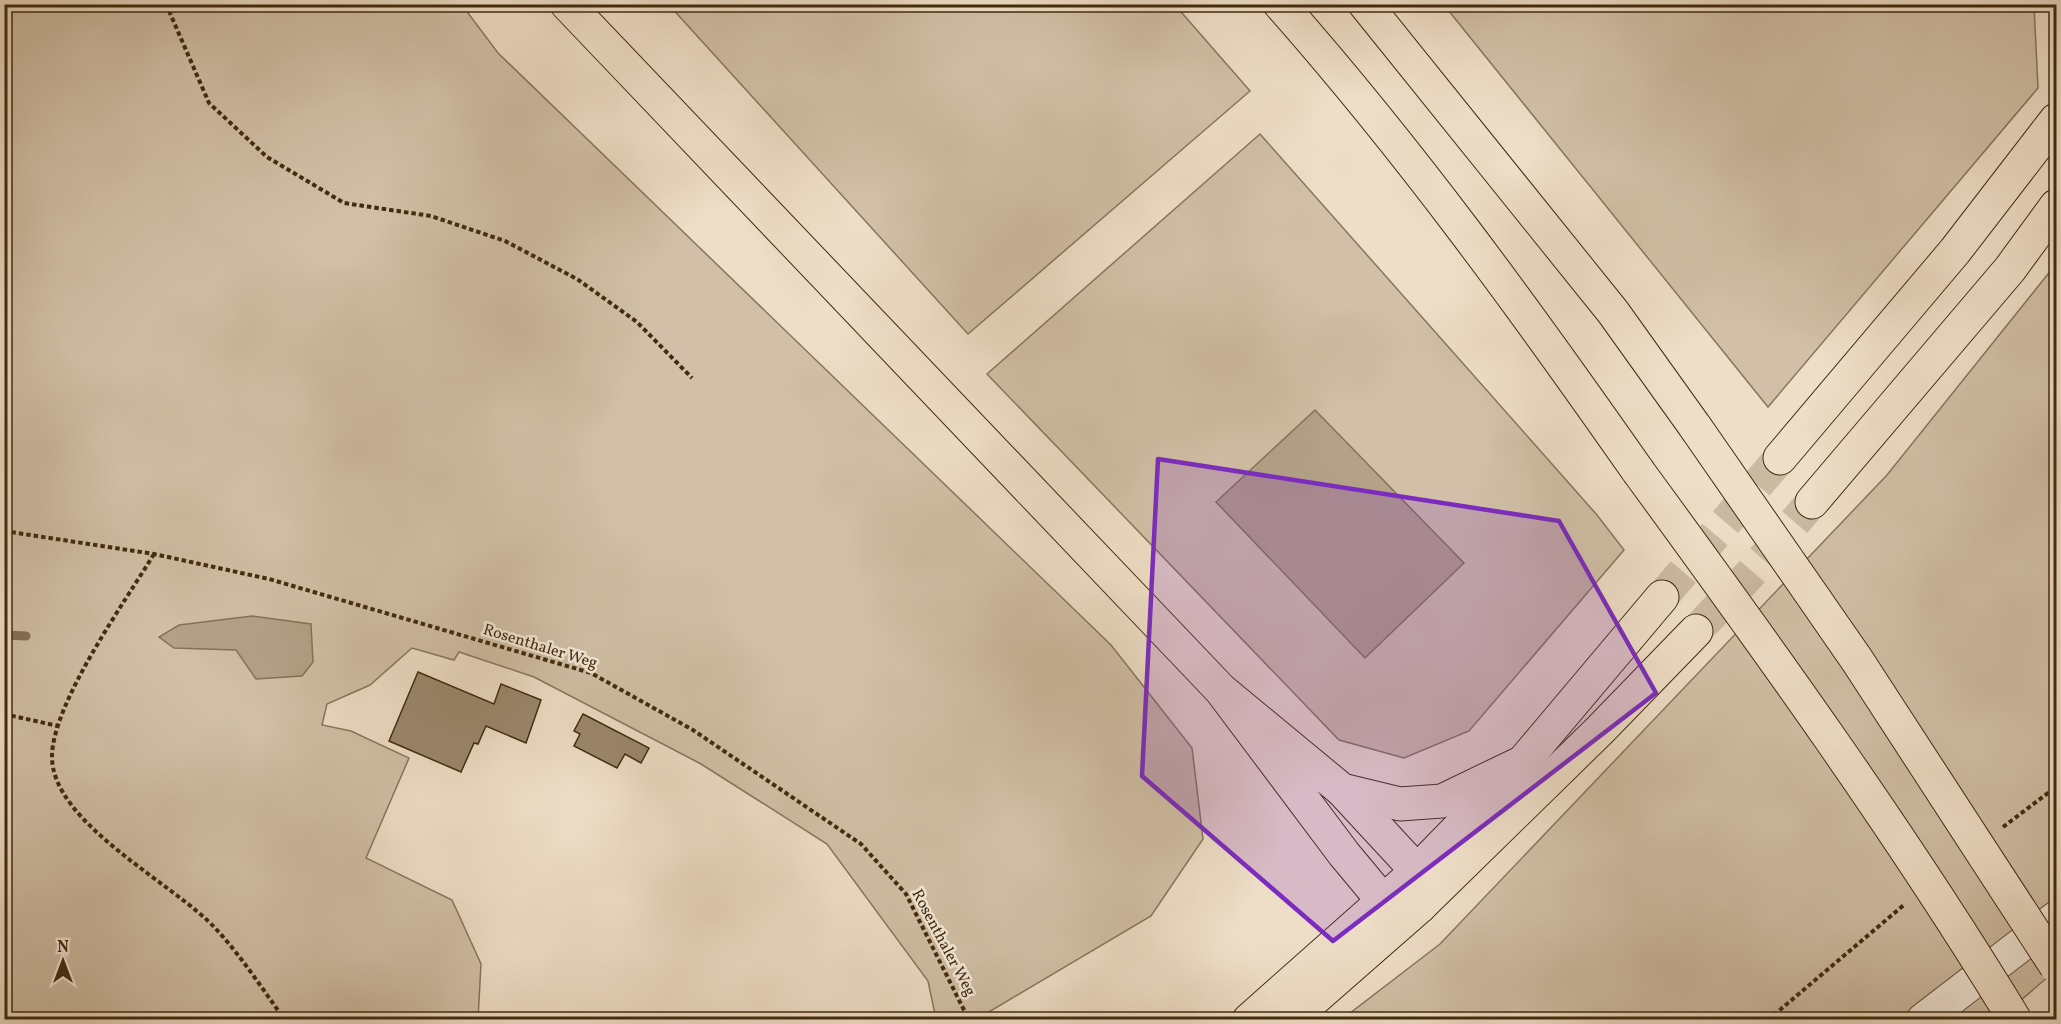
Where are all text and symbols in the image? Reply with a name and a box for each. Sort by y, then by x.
street label: Rosenthaler Weg [480,619,600,675]
street label: Rosenthaler Weg [905,885,981,1001]
north arrow [33,931,93,991]
text: N [57,937,69,959]

